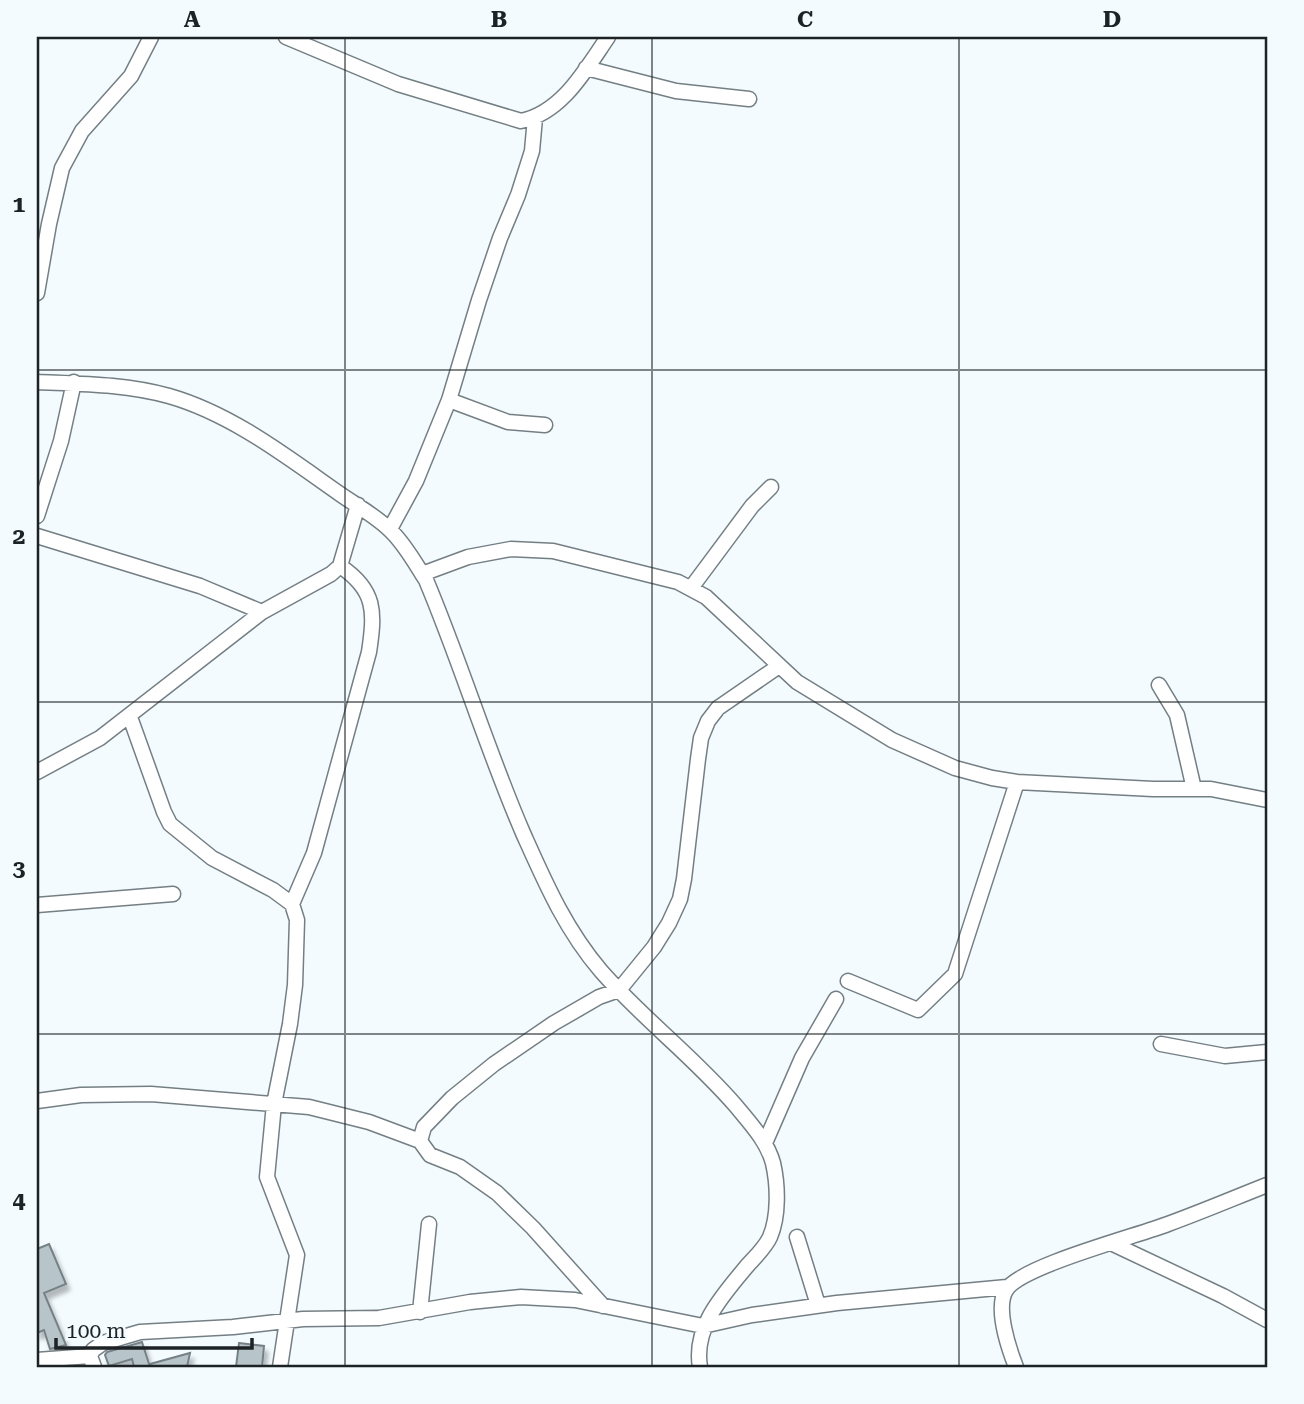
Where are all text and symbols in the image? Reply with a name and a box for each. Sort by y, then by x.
text: A [184,6,201,33]
text: B [491,6,507,33]
text: C [797,6,813,33]
text: D [1103,6,1121,33]
text: 1 [13,191,26,218]
text: 2 [13,523,25,550]
text: 3 [13,855,26,882]
text: 4 [13,1187,26,1214]
scale bar [56,1306,252,1350]
text: 100 m [66,1319,126,1343]

